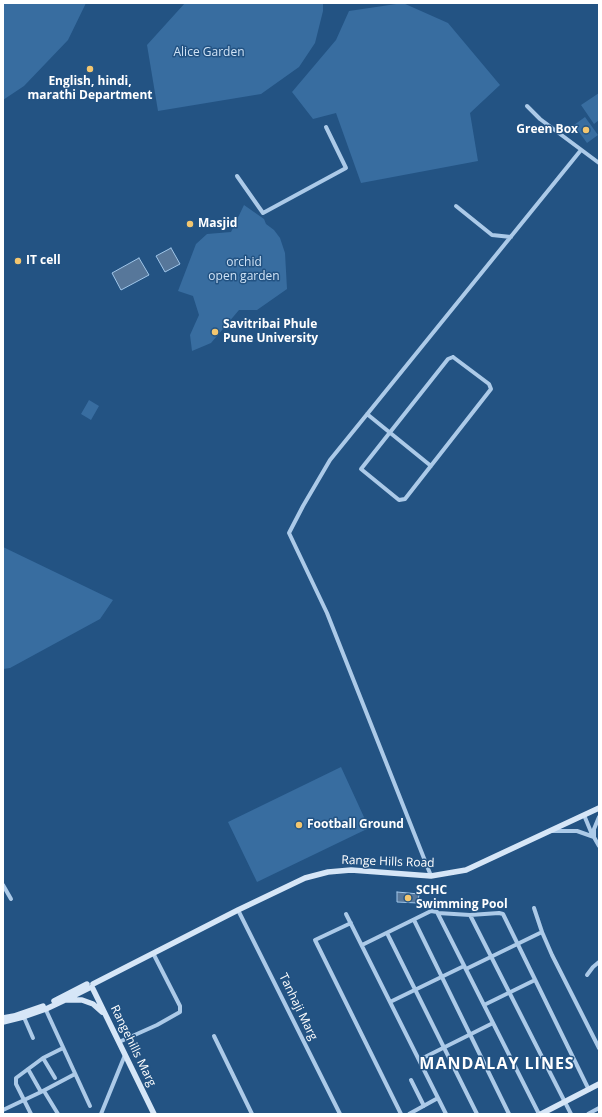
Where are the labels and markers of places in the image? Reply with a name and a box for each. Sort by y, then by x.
marker: English, hindi, marathi Department [85,64,95,74]
place label: English, hindi, marathi Department [27,75,153,103]
place label: Green Box [516,123,578,137]
marker: Green Box [581,125,591,135]
place label: Masjid [198,217,237,231]
marker: Masjid [185,219,195,229]
place label: IT cell [26,254,61,268]
marker: IT cell [13,256,23,266]
place label: Savitribai Phule Pune University [223,318,318,346]
marker: Savitribai Phule Pune University [210,327,220,337]
place label: Football Ground [307,818,404,832]
marker: Football Ground [294,820,304,830]
place label: SCHC Swimming Pool [416,884,508,912]
marker: SCHC Swimming Pool [403,893,413,903]

